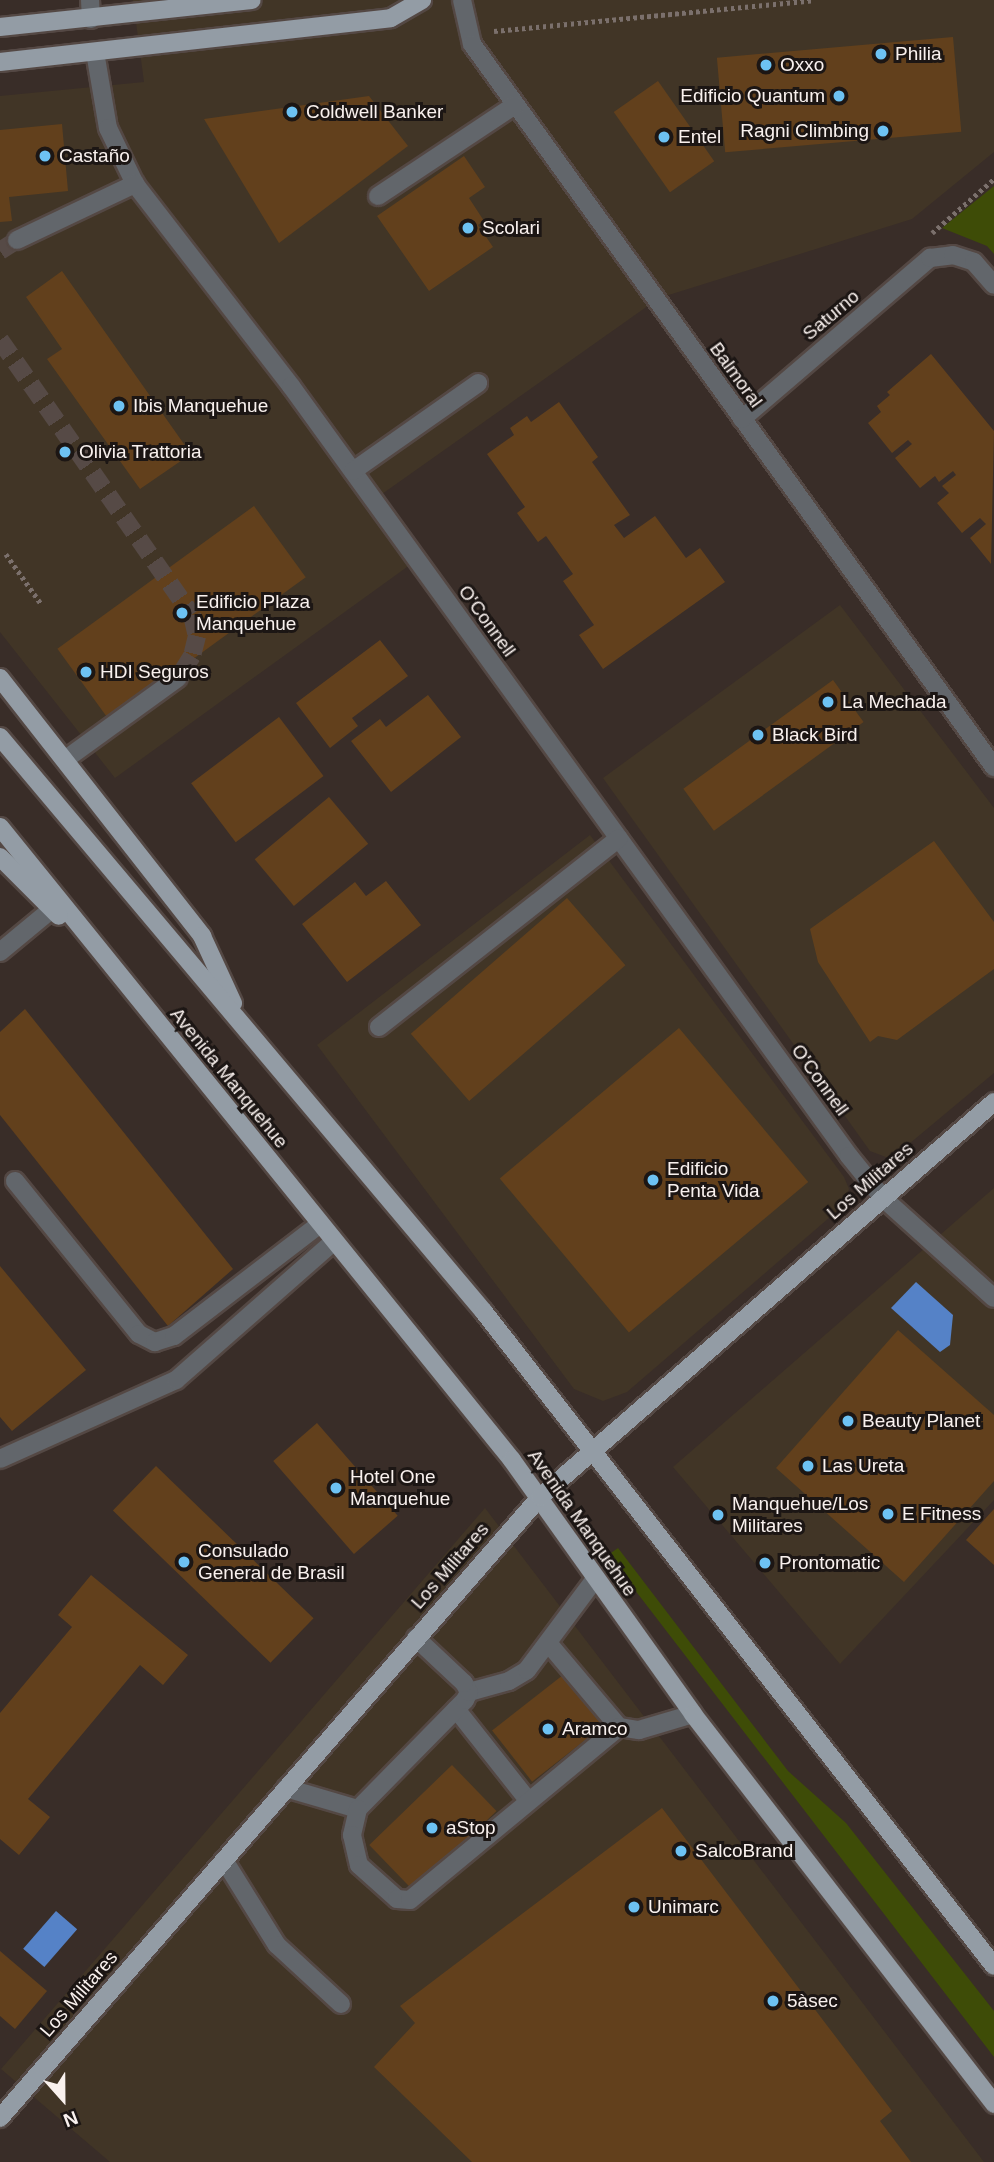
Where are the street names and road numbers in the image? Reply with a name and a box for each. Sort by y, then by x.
street label: Saturno [798,285,864,345]
street label: Balmoral [705,338,767,412]
street label: O'Connell [453,581,521,661]
street label: Avenida Manquehue [165,1003,293,1153]
street label: O'Connell [786,1040,854,1120]
street label: Los Militares [822,1137,918,1225]
street label: Avenida Manquehue [523,1445,641,1601]
street label: Los Militares [406,1518,494,1614]
street label: Los Militares [35,1946,123,2042]

